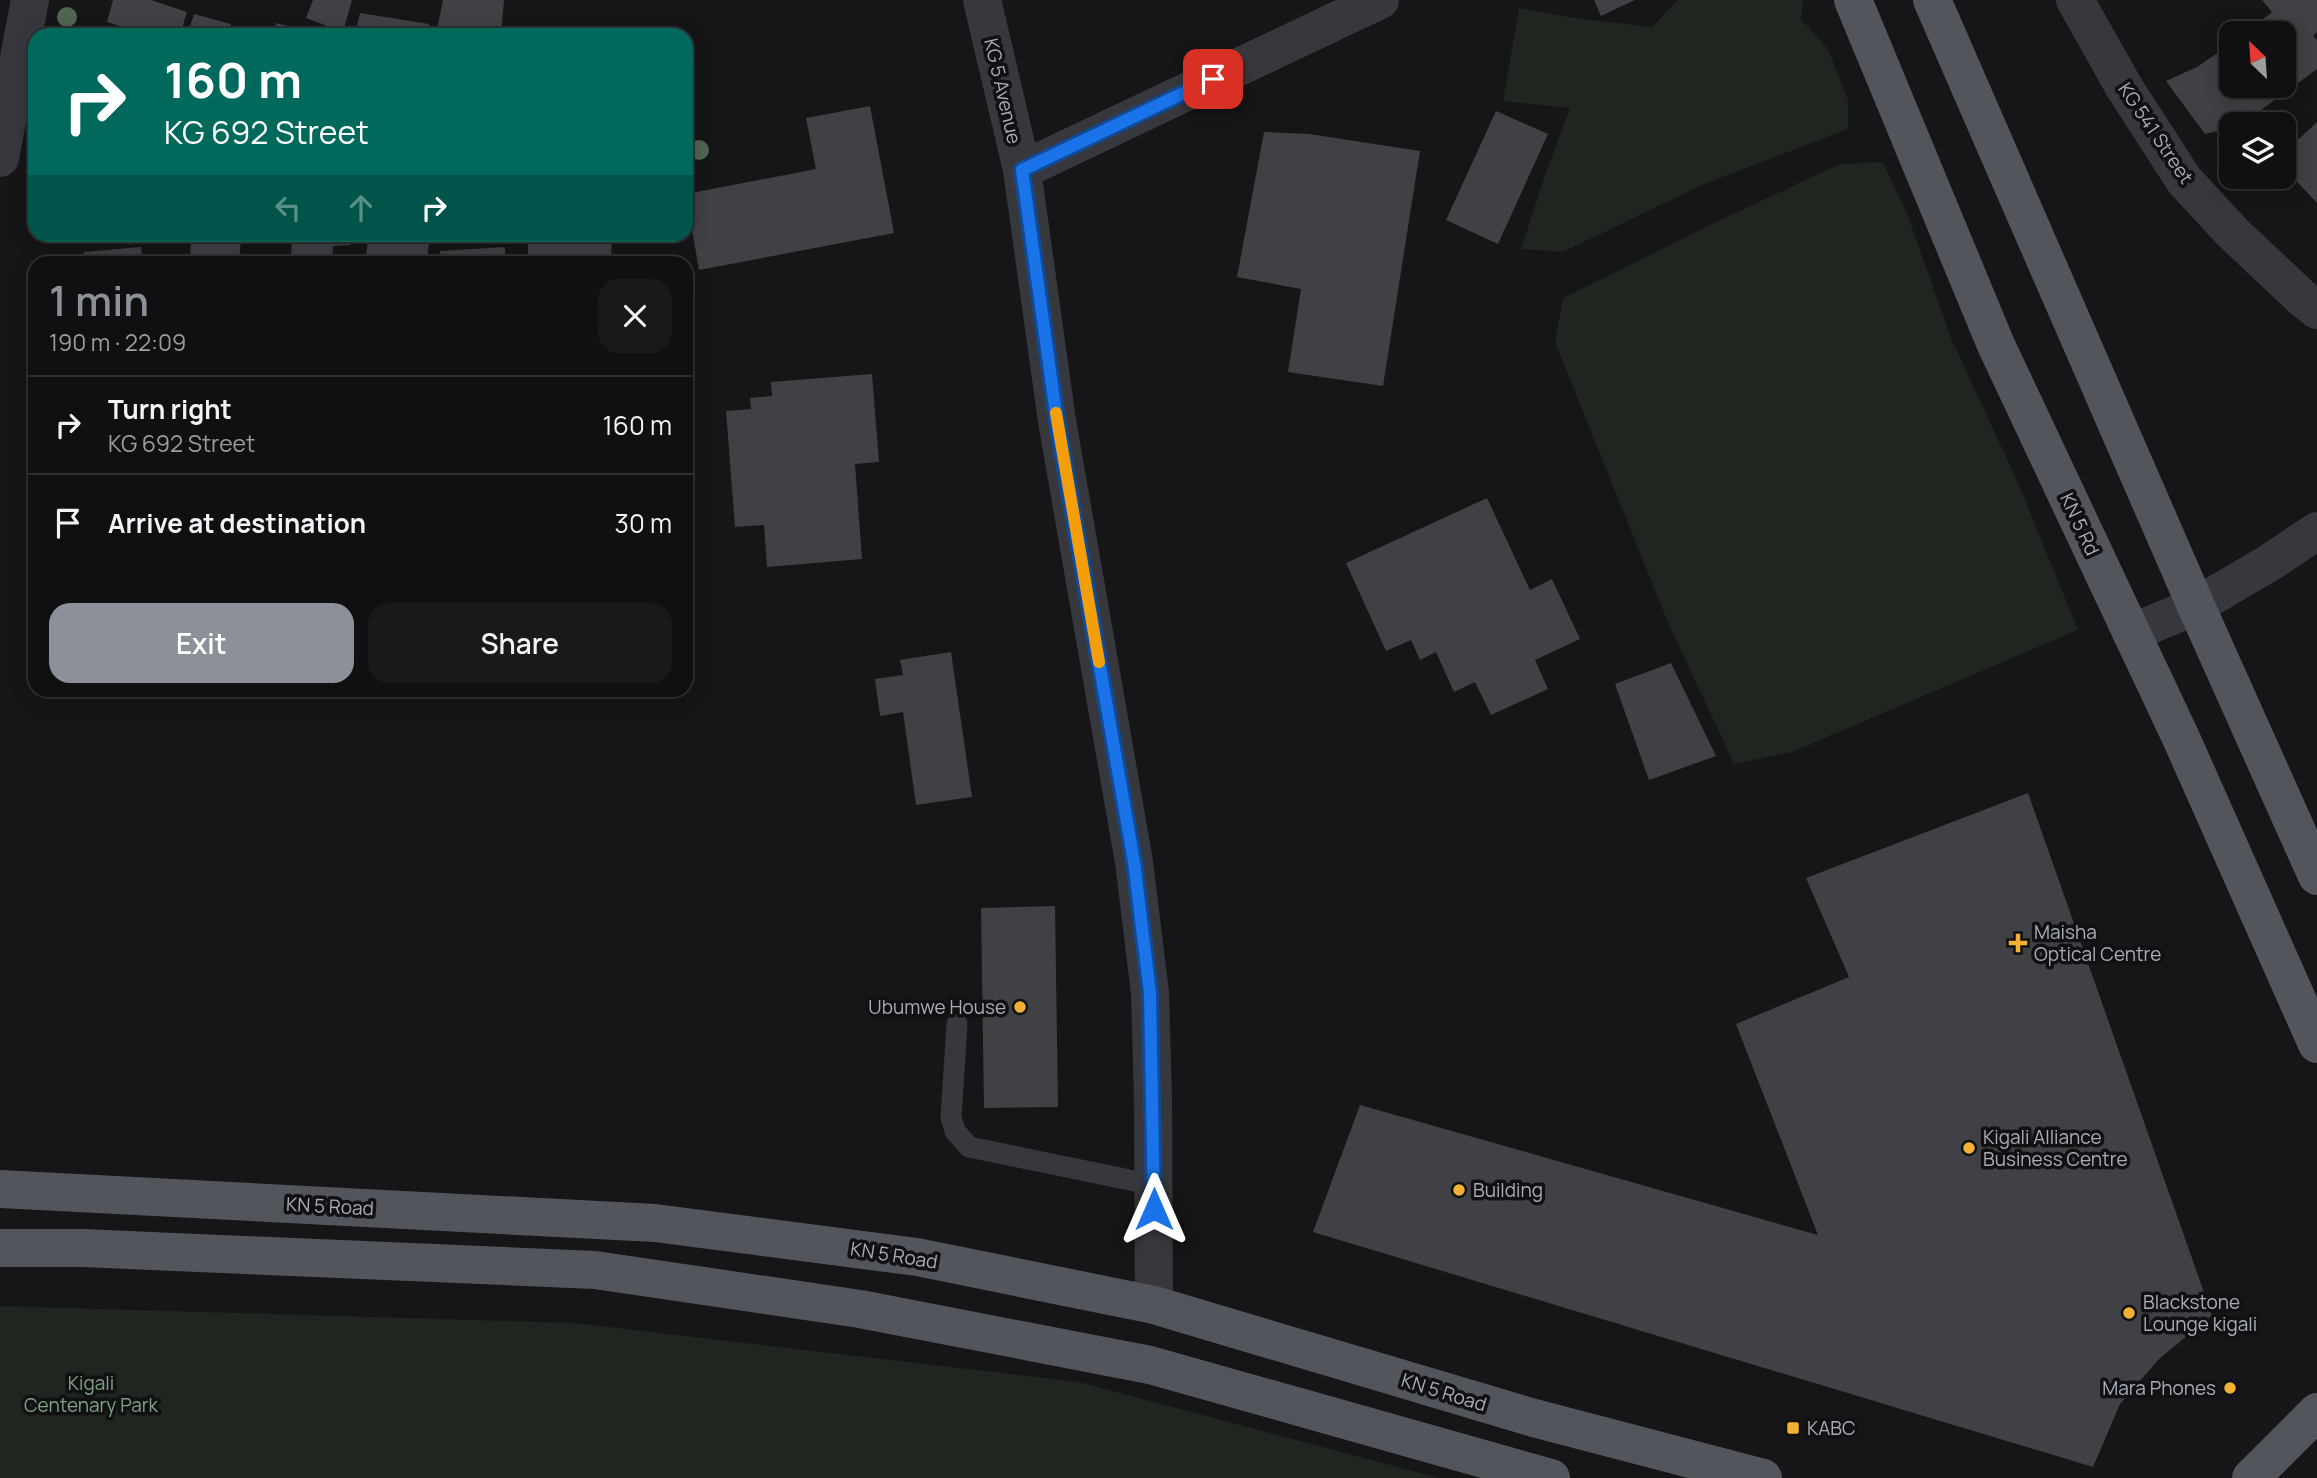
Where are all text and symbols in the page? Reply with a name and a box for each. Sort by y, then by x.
north arrow [2219,21,2296,98]
map controls [2219,21,2296,189]
street label: KG 5 Avenue [978,36,1028,146]
text: 160 m [164,46,302,113]
pin [1183,49,1243,109]
icon: right [49,56,140,147]
icon: arrive [1194,60,1232,98]
street label: KG 541 Street [2113,77,2199,189]
text: KG 692 Street [164,110,369,154]
button: layers [2219,112,2296,189]
icon: left [269,189,307,227]
icon: ahead [342,189,380,227]
icon: right [415,189,453,227]
text: 1 min [49,271,149,329]
button: close [598,279,672,353]
text: 190 m · 22:09 [49,326,186,358]
text: Turn right [108,391,232,427]
icon: right [49,406,87,444]
text: 160 m [603,407,672,443]
text: KG 692 Street [108,427,255,459]
street label: KN 5 Rd [2054,489,2106,559]
icon: arrive [49,504,87,542]
text: Arrive at destination [108,505,366,541]
text: 30 m [615,505,672,541]
button: Exit [49,603,354,683]
button: Share [368,603,672,683]
place label: Maisha Optical Centre [2034,919,2161,967]
marker: Maisha Optical Centre [2008,933,2028,953]
place label: Ubumwe House [868,994,1006,1020]
marker: Ubumwe House [1012,999,1028,1015]
place label: Kigali Alliance Business Centre [1983,1124,2128,1172]
marker: Kigali Alliance Business Centre [1961,1140,1977,1156]
position arrow [1117,1172,1191,1246]
place label: Building [1473,1177,1543,1203]
marker: Building [1451,1182,1467,1198]
street label: KN 5 Road [285,1191,375,1221]
street label: KN 5 Road [849,1235,939,1275]
place label: Blackstone Lounge kigali [2143,1289,2257,1337]
marker: Blackstone Lounge kigali [2121,1305,2137,1321]
street label: KN 5 Road [1398,1367,1490,1417]
park label: Kigali Centenary Park [24,1370,159,1418]
place label: Mara Phones [2102,1375,2216,1401]
marker: Mara Phones [2222,1380,2238,1396]
place label: KABC [1807,1415,1856,1441]
marker: KABC [1785,1420,1801,1436]

